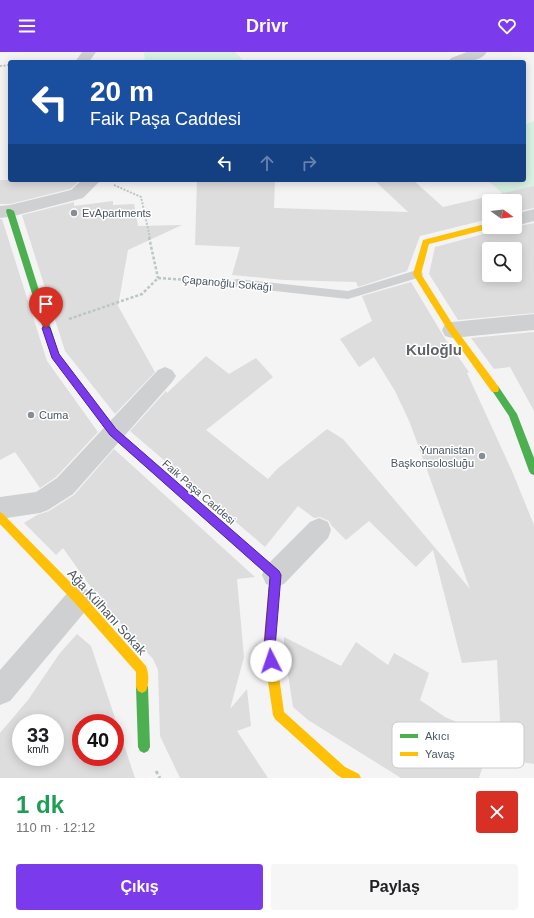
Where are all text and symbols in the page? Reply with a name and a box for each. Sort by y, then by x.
icon: menu [16,15,38,37]
icon: heart [496,15,518,37]
text: Drivr [246,16,288,36]
icon: left [24,76,76,128]
text: 20 m [90,76,154,107]
text: Faik Paşa Caddesi [90,109,241,129]
icon: left [214,152,236,174]
icon: ahead [256,152,278,174]
icon: right [298,152,320,174]
north arrow [482,194,522,234]
map controls [482,194,522,282]
place label: EvApartments [82,207,152,219]
marker: EvApartments [69,208,79,218]
button: search [482,242,522,282]
street label: Çapanoğlu Sokağı [181,273,273,293]
pin [29,287,63,328]
icon: arrive [35,293,57,315]
district label: Kuloğlu [406,341,462,358]
place label: Cuma [39,409,69,421]
marker: Cuma [26,410,36,420]
place label: Yunanistan Başkonsolosluğu [391,444,474,469]
marker: Yunanistan Başkonsolosluğu [477,451,487,461]
street label: Faik Paşa Caddesi [160,457,238,527]
street label: Ağa Külhanı Sokak [64,566,150,658]
position arrow [250,640,292,682]
speed limit sign: 40 [72,714,124,766]
legend [392,722,524,768]
text: 33 [27,724,49,746]
text: Akıcı [425,730,449,742]
text: km/h [27,744,49,755]
text: Yavaş [425,748,455,760]
text: 1 dk [16,791,64,818]
button: close [476,791,518,833]
text: 110 m · 12:12 [16,820,95,835]
button: Çıkış [16,864,263,910]
button: Paylaş [271,864,518,910]

